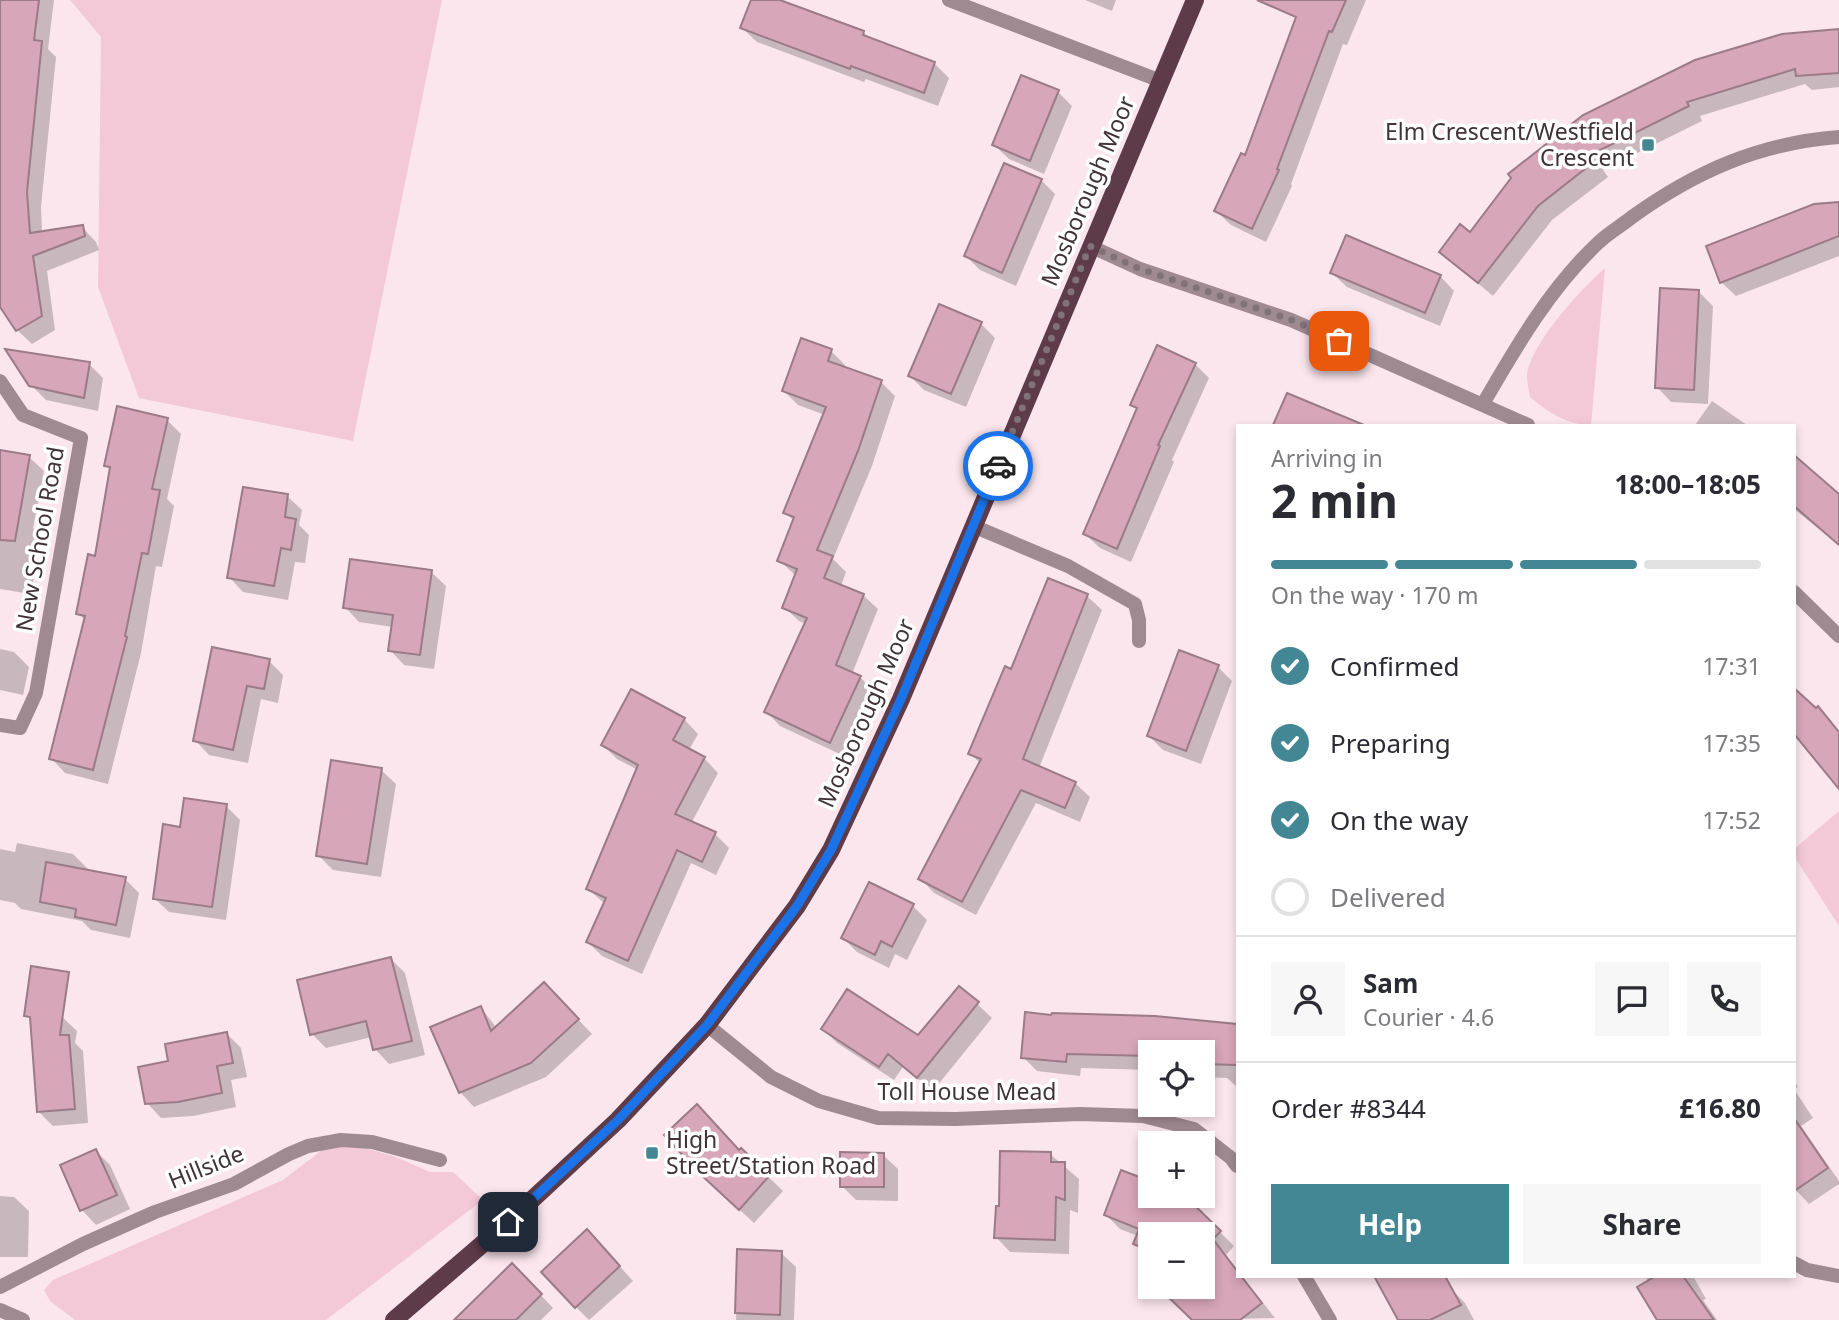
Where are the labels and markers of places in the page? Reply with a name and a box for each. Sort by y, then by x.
place label: Elm Crescent/Westfield Crescent [1385,115,1634,173]
marker: Elm Crescent/Westfield Crescent [1640,137,1656,153]
pin [1309,311,1369,371]
place label: High Street/Station Road [666,1123,876,1181]
marker: High Street/Station Road [644,1145,660,1161]
pin [478,1192,538,1252]

